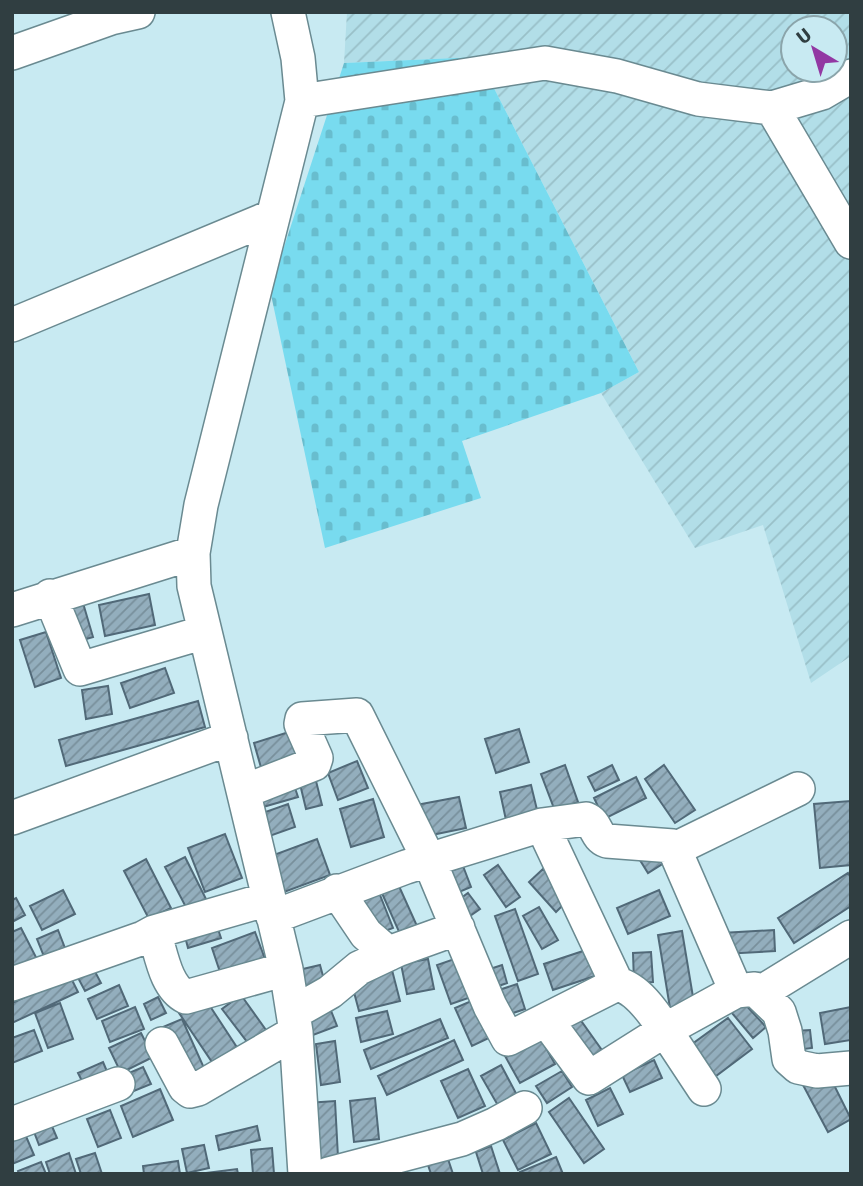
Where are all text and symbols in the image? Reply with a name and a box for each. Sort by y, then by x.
north arrow [779,14,849,84]
text: U [792,23,816,49]

